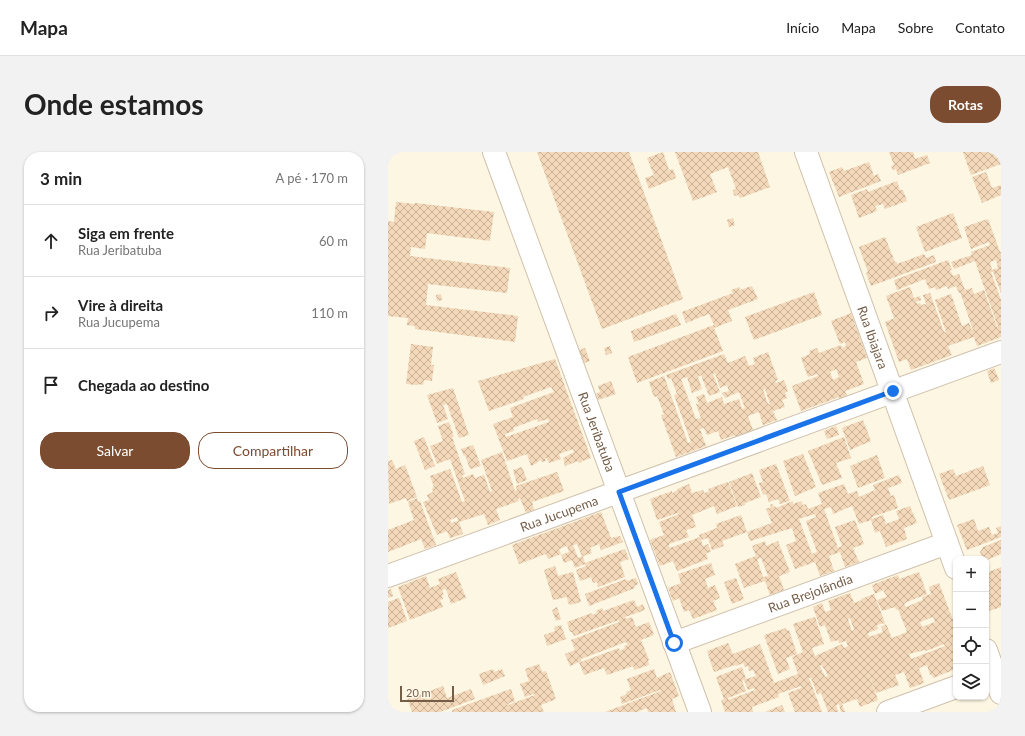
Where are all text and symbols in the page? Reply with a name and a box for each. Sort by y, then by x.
text: Mapa [20,16,68,39]
text: Início [786,19,819,36]
text: Mapa [841,19,876,36]
text: Sobre [898,19,933,36]
text: Contato [955,19,1005,36]
button: Rotas [930,86,1001,123]
text: Onde estamos [24,87,204,121]
text: 3 min [40,168,82,189]
text: A pé · 170 m [275,170,348,186]
text: Siga em frente [78,224,174,242]
icon: ahead [40,230,62,252]
text: 60 m [319,233,348,249]
text: Rua Jeribatuba [78,242,162,258]
text: Vire à direita [78,296,163,314]
icon: right [40,302,62,324]
street label: Rua Ibiajara [854,304,892,371]
text: 110 m [311,305,348,321]
text: Rua Jucupema [78,314,160,330]
icon: arrive [40,374,62,396]
text: Chegada ao destino [78,376,209,394]
route end [884,382,902,400]
street label: Rua Jeribatuba [575,390,619,474]
button: Salvar [40,432,190,469]
button: Compartilhar [198,432,348,469]
street label: Rua Jucupema [518,492,600,535]
map controls [953,556,989,700]
button: + [953,556,989,592]
street label: Rua Brejolândia [766,570,855,616]
button: − [953,592,989,628]
button: locate [953,628,989,664]
route start [665,634,683,652]
button: layers [953,664,989,700]
scale bar [400,684,454,703]
text: 20 m [406,686,431,699]

